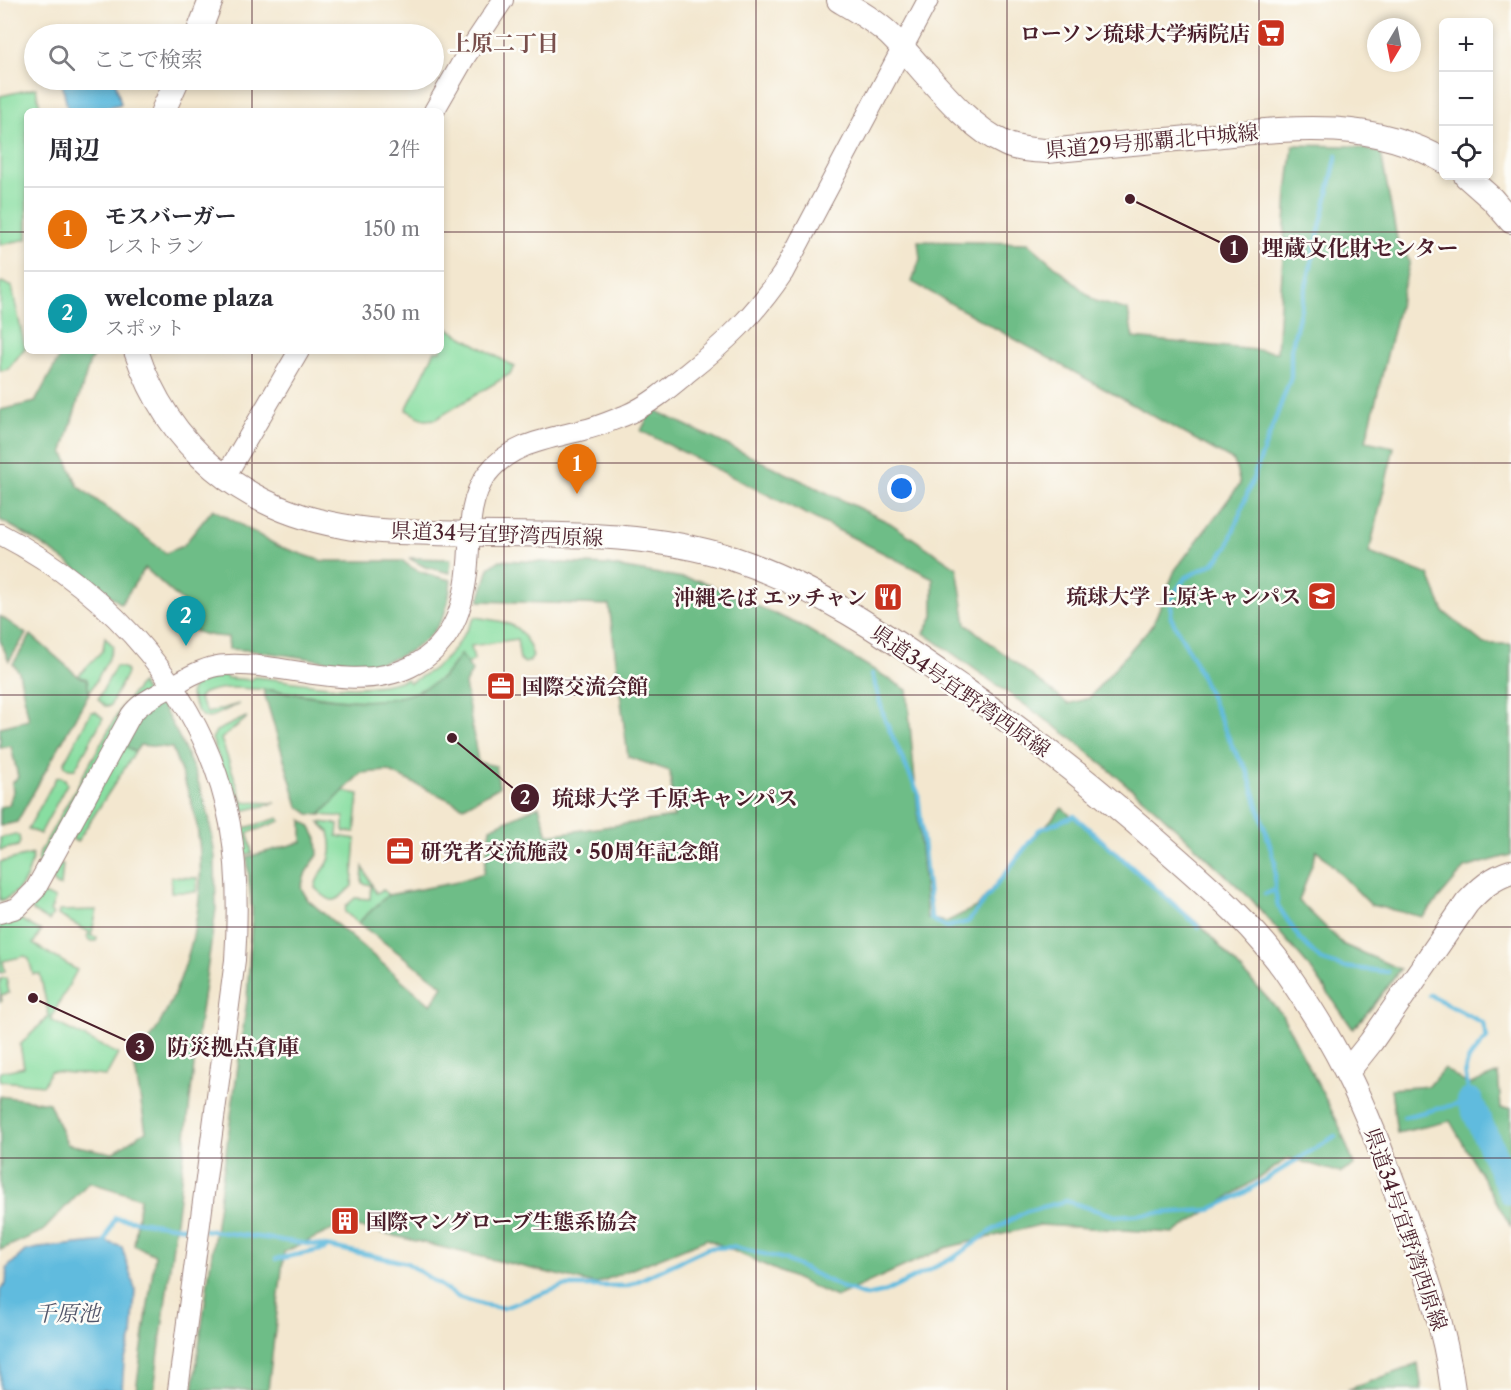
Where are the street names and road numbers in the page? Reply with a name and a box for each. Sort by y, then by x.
street label: 県道29号那覇北中城線 [1045,119,1259,163]
street label: 県道34号宜野湾西原線 [390,518,604,550]
street label: 県道34号宜野湾西原線 [867,620,1055,762]
street label: 県道34号宜野湾西原線 [1360,1124,1452,1334]

